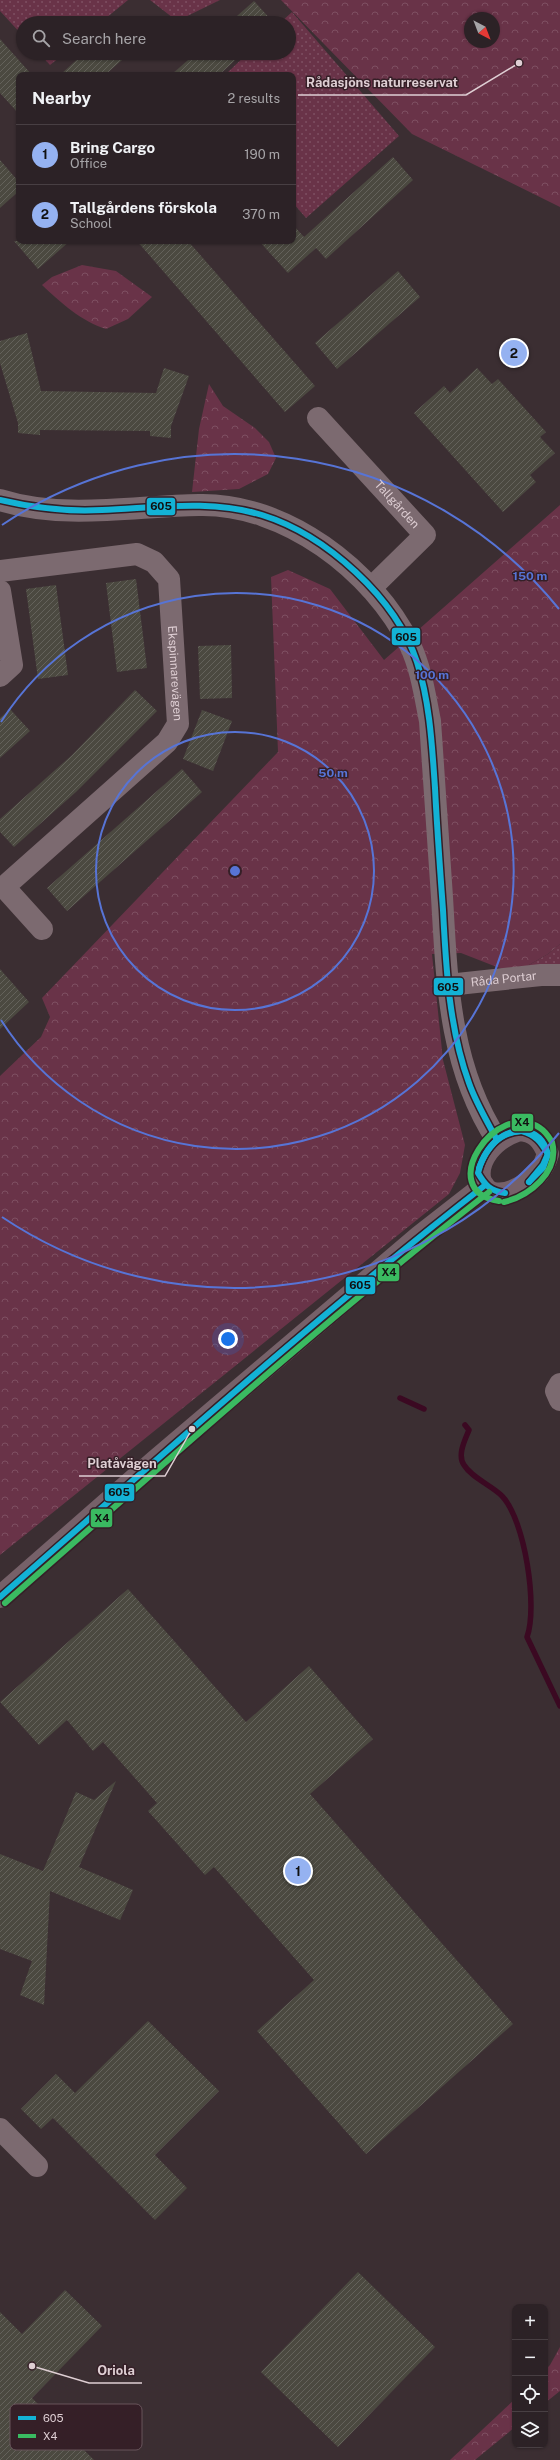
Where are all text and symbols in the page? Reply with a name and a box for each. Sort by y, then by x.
north arrow [464,12,500,48]
search box [16,16,296,60]
icon: search [30,27,52,49]
text: Search here [62,30,146,47]
callout: Rådasjöns naturreservat [298,70,466,95]
text: Rådasjöns naturreservat [306,75,458,90]
text: Nearby [32,88,91,108]
text: 2 results [228,91,280,106]
text: Bring Cargo [70,139,155,156]
text: 1 [42,147,48,162]
text: 190 m [244,147,280,162]
text: Office [70,156,107,171]
text: Tallgårdens förskola [70,199,217,216]
text: 2 [41,207,49,222]
text: 370 m [242,207,280,222]
text: School [70,216,112,231]
pin: 2 [501,338,527,368]
street label: Tallgården [372,478,422,531]
line badge: 605 [146,497,176,516]
text: 605 [150,500,172,512]
text: 150 m [513,569,547,583]
street label: Ekspinnarevägen [165,625,185,722]
line badge: 605 [391,627,421,646]
text: 605 [395,631,417,643]
text: 100 m [415,668,449,682]
text: 50 m [318,766,348,780]
centre of rings [228,864,242,878]
street label: Råda Portar [470,968,538,990]
line badge: 605 [433,977,464,996]
text: 605 [437,981,459,993]
line badge: X4 [511,1113,534,1132]
text: X4 [514,1116,530,1128]
line badge: X4 [377,1263,400,1282]
text: X4 [381,1266,397,1278]
line badge: 605 [345,1276,376,1295]
text: 605 [349,1279,371,1291]
your location [218,1329,238,1349]
callout: Platåvägen [79,1451,165,1476]
text: Platåvägen [87,1456,157,1471]
line badge: 605 [104,1483,135,1502]
text: 605 [108,1486,130,1498]
line badge: X4 [90,1508,113,1528]
text: X4 [94,1512,110,1524]
pin: 1 [285,1856,311,1886]
map controls [512,2304,548,2448]
button: + [512,2304,548,2340]
button: − [512,2340,548,2376]
callout: Oriola [89,2358,142,2383]
text: Oriola [97,2363,135,2378]
button: locate [512,2376,548,2412]
legend [10,2404,142,2450]
text: 605 [43,2412,64,2424]
button: layers [512,2412,548,2448]
text: X4 [43,2430,58,2442]

